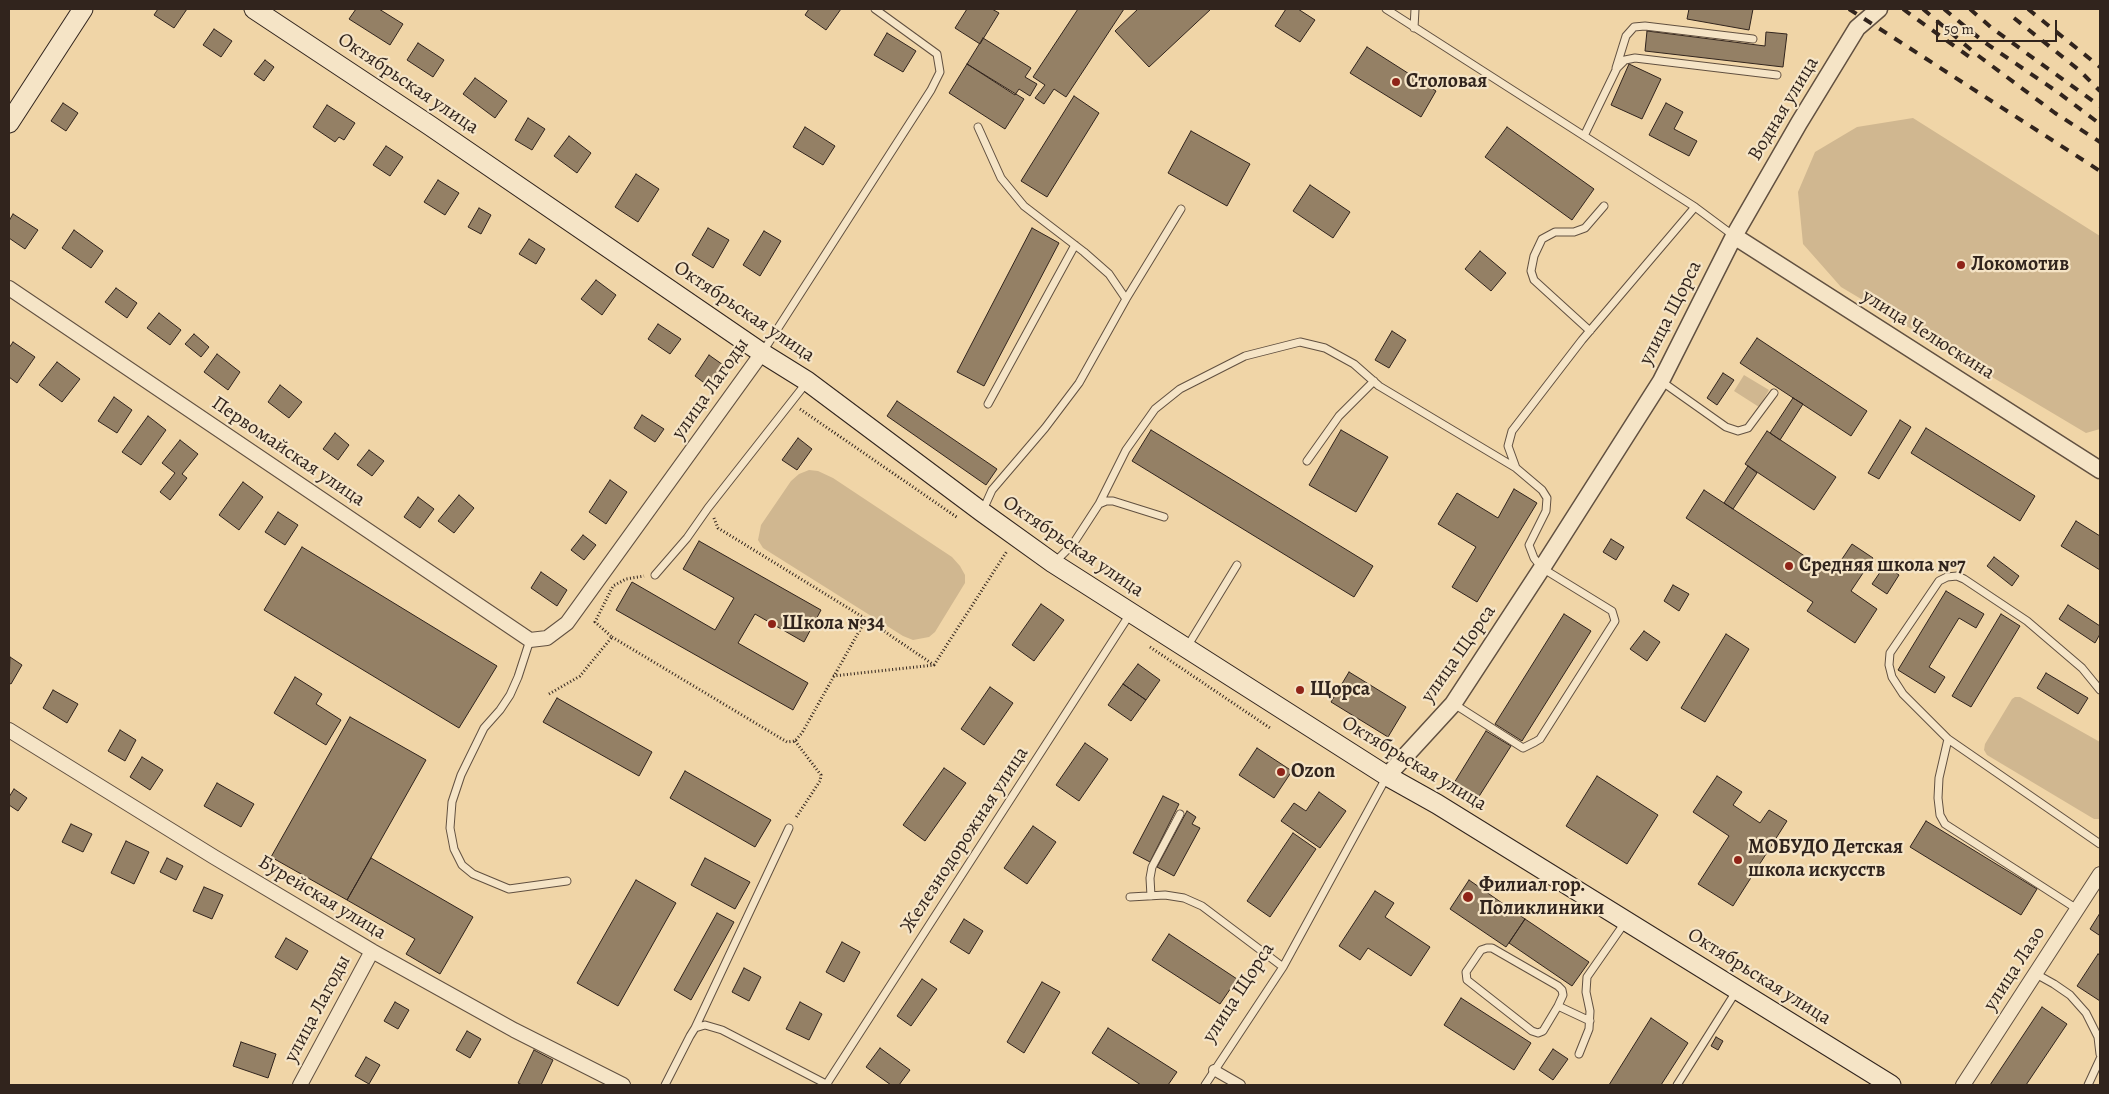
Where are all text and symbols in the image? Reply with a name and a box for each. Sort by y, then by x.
scale bar [1939,10,2060,42]
text: 50 m [1944,19,1974,39]
street label: Октябрьская улица [333,28,483,140]
street label: Водная улица [1744,53,1824,165]
place label: Столовая [1406,70,1487,94]
marker: Столовая [1390,76,1402,88]
place label: Локомотив [1971,253,2069,277]
street label: Октябрьская улица [669,256,819,368]
street label: улица Щорса [1634,257,1708,369]
marker: Локомотив [1955,259,1967,271]
street label: улица Челюскина [1857,285,1999,385]
street label: улица Лагоды [667,334,755,444]
street label: Первомайская улица [207,392,369,512]
street label: Октябрьская улица [998,491,1148,603]
place label: Средняя школа №7 [1799,554,1966,578]
marker: Средняя школа №7 [1783,560,1795,572]
street label: улица Щорса [1416,600,1502,708]
place label: Школа №34 [782,612,885,636]
marker: Школа №34 [766,618,778,630]
place label: Щорса [1310,678,1370,702]
marker: Щорса [1294,684,1306,696]
street label: Октябрьская улица [1337,711,1491,817]
street label: Железнодорожная улица [896,742,1034,938]
place label: Ozon [1291,760,1335,784]
marker: Ozon [1275,766,1287,778]
place label: МОБУДО Детская школа искусcтв [1748,836,1903,883]
street label: Бурейская улица [254,850,390,946]
marker: МОБУДО Детская школа искусcтв [1732,854,1744,866]
place label: Филиал гор. Поликлиники [1479,874,1604,921]
marker: Филиал гор. Поликлиники [1461,890,1475,904]
street label: улица Лазо [1979,922,2051,1016]
street label: Октябрьская улица [1683,923,1835,1031]
street label: улица Щорса [1198,939,1280,1047]
street label: улица Лагоды [280,951,356,1067]

